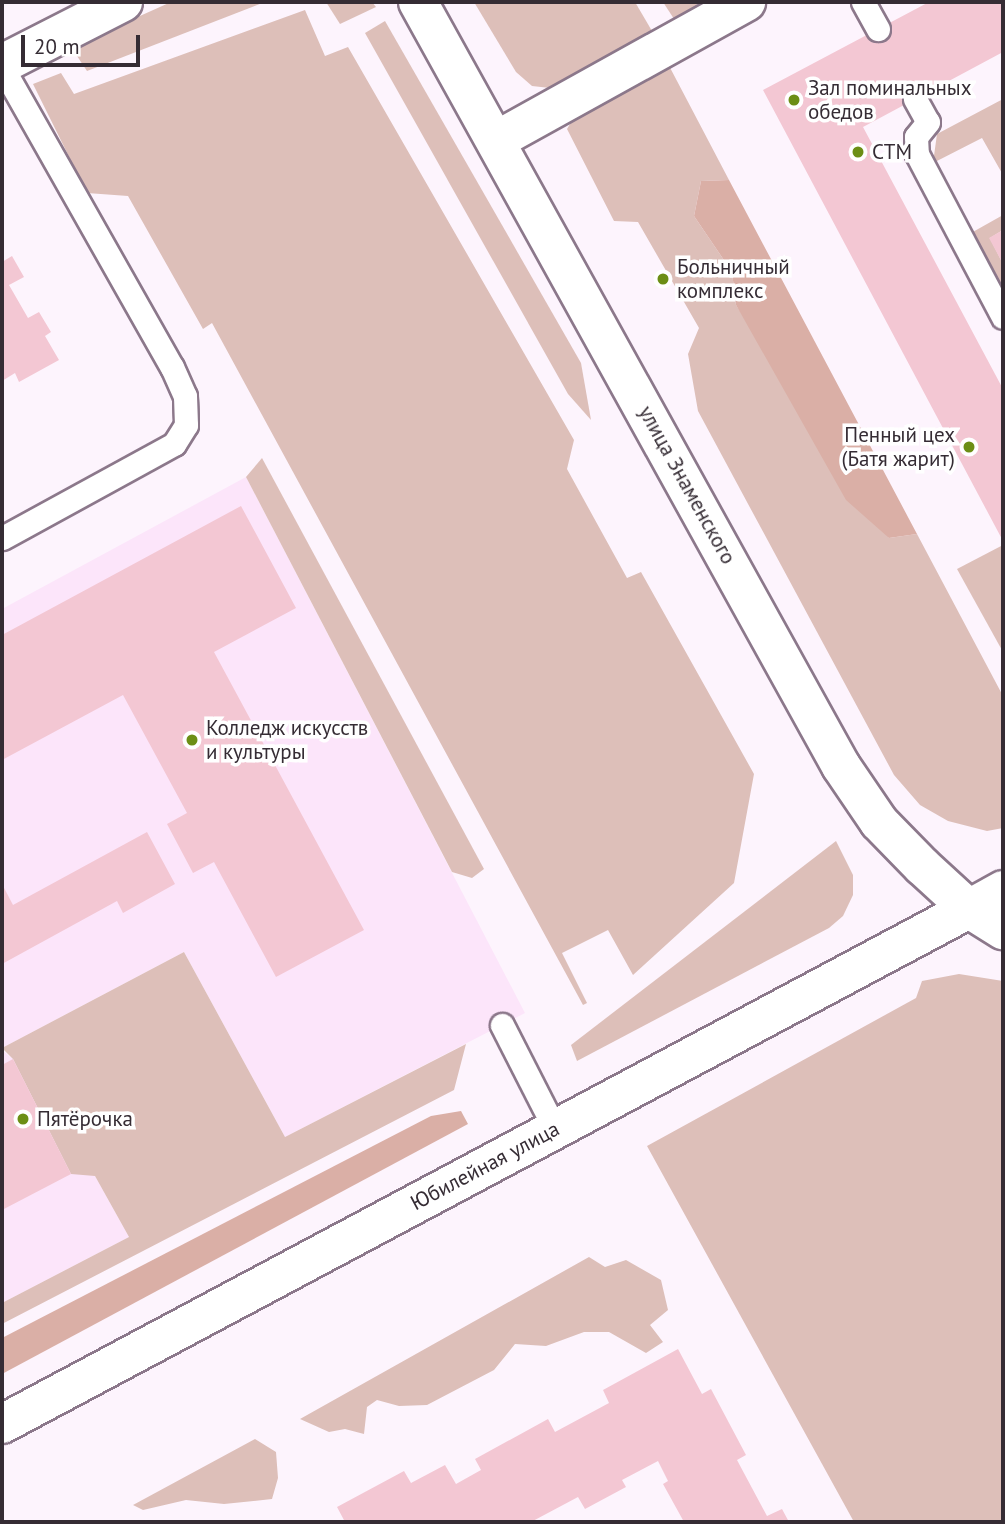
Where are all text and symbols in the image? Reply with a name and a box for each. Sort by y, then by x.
scale bar [24,21,144,65]
text: 20 m [34,33,80,60]
place label: Зал поминальных обедов [808,75,972,125]
marker: Зал поминальных обедов [786,92,802,108]
place label: СТМ [872,139,912,165]
marker: СТМ [850,144,866,160]
place label: Больничный комплекс [677,254,790,304]
marker: Больничный комплекс [655,271,671,287]
street label: улица Знаменского [633,402,741,568]
place label: Пенный цех (Батя жарит) [842,422,955,472]
marker: Пенный цех (Батя жарит) [961,439,977,455]
place label: Колледж искусств и культуры [206,715,368,765]
marker: Колледж искусств и культуры [184,732,200,748]
place label: Пятёрочка [37,1106,133,1132]
marker: Пятёрочка [15,1111,31,1127]
street label: Юбилейная улица [406,1116,564,1216]

